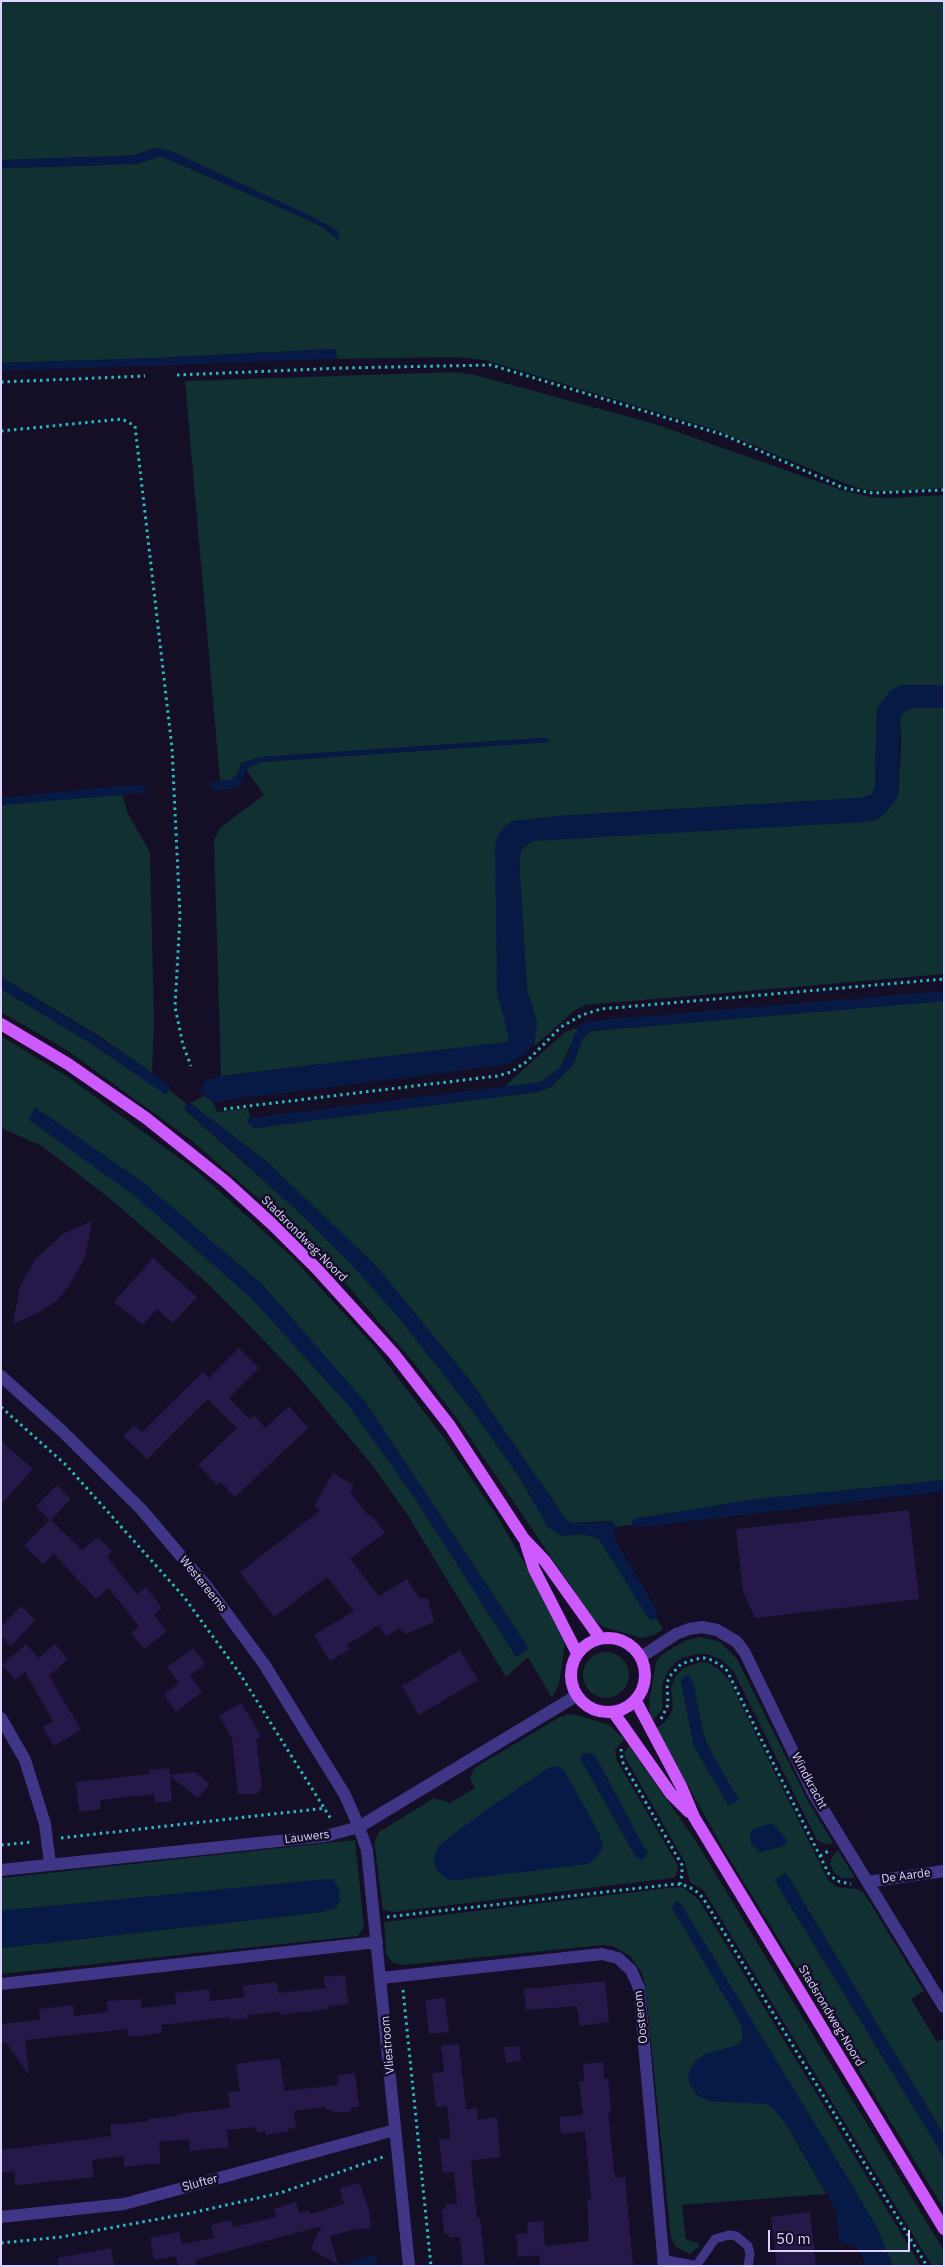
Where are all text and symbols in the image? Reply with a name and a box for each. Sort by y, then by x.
street label: Stadsrondweg-Noord [258,1193,350,1285]
street label: Westereems [176,1553,230,1615]
street label: Windkracht [788,1750,830,1812]
street label: Lauwers [284,1827,330,1847]
street label: De Aarde [880,1865,932,1887]
street label: Stadsrondweg-Noord [795,1963,867,2069]
street label: Oosterom [631,1990,651,2044]
street label: Vliestroom [378,2015,398,2075]
street label: Slufter [181,2171,219,2195]
scale bar [770,2220,912,2252]
text: 50 m [776,2229,811,2248]

